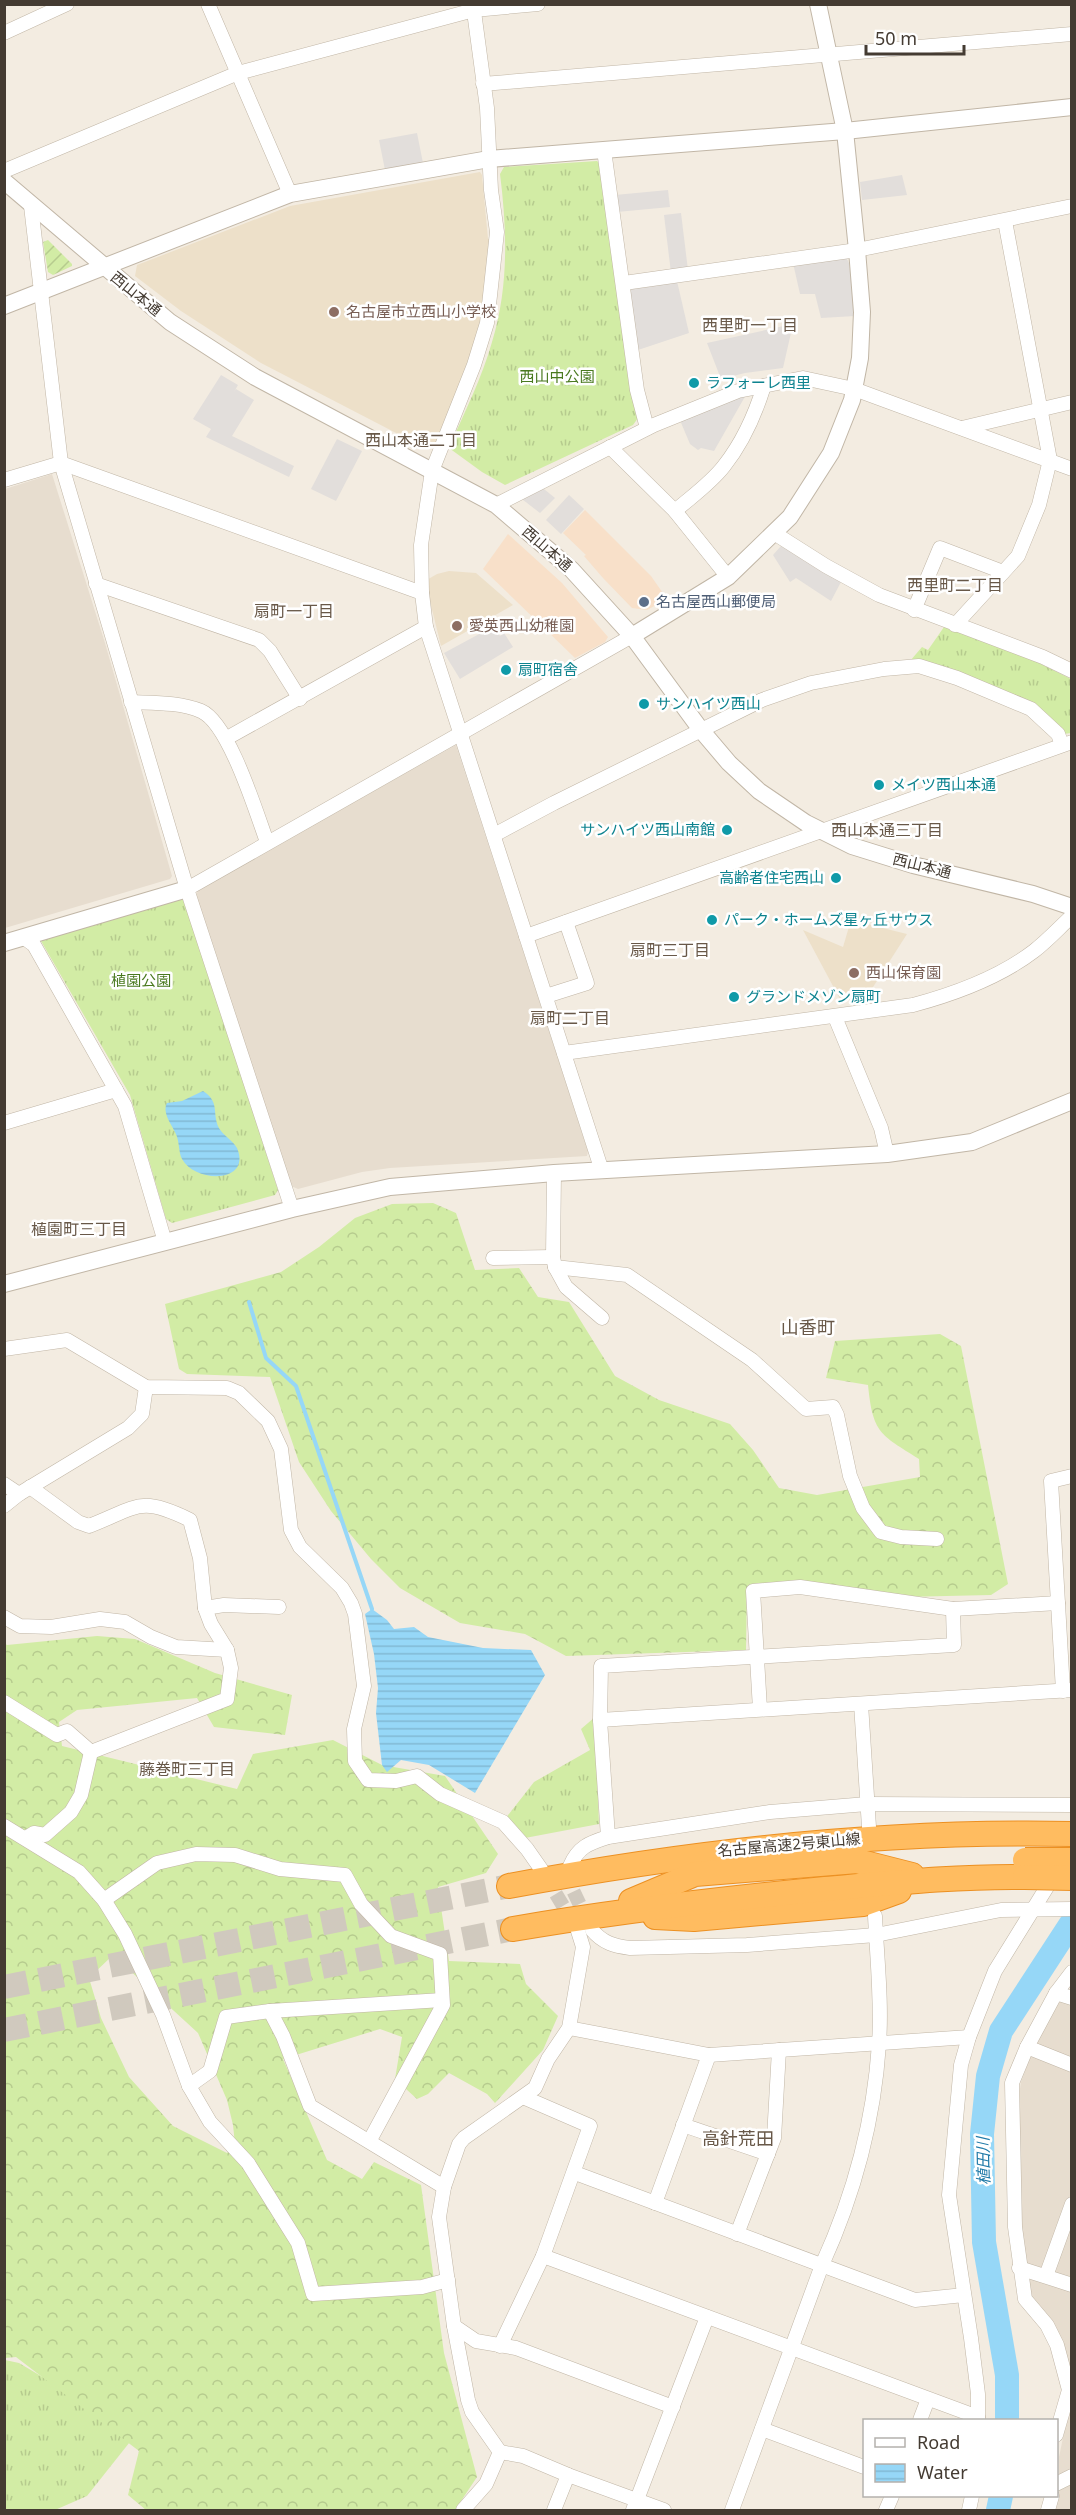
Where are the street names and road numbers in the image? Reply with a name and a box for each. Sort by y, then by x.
street label: 西山本通 [107,267,166,320]
street label: 西山本通 [518,521,577,575]
street label: 西山本通 [891,848,954,882]
street label: 名古屋高速2号東山線 [717,1828,861,1860]

